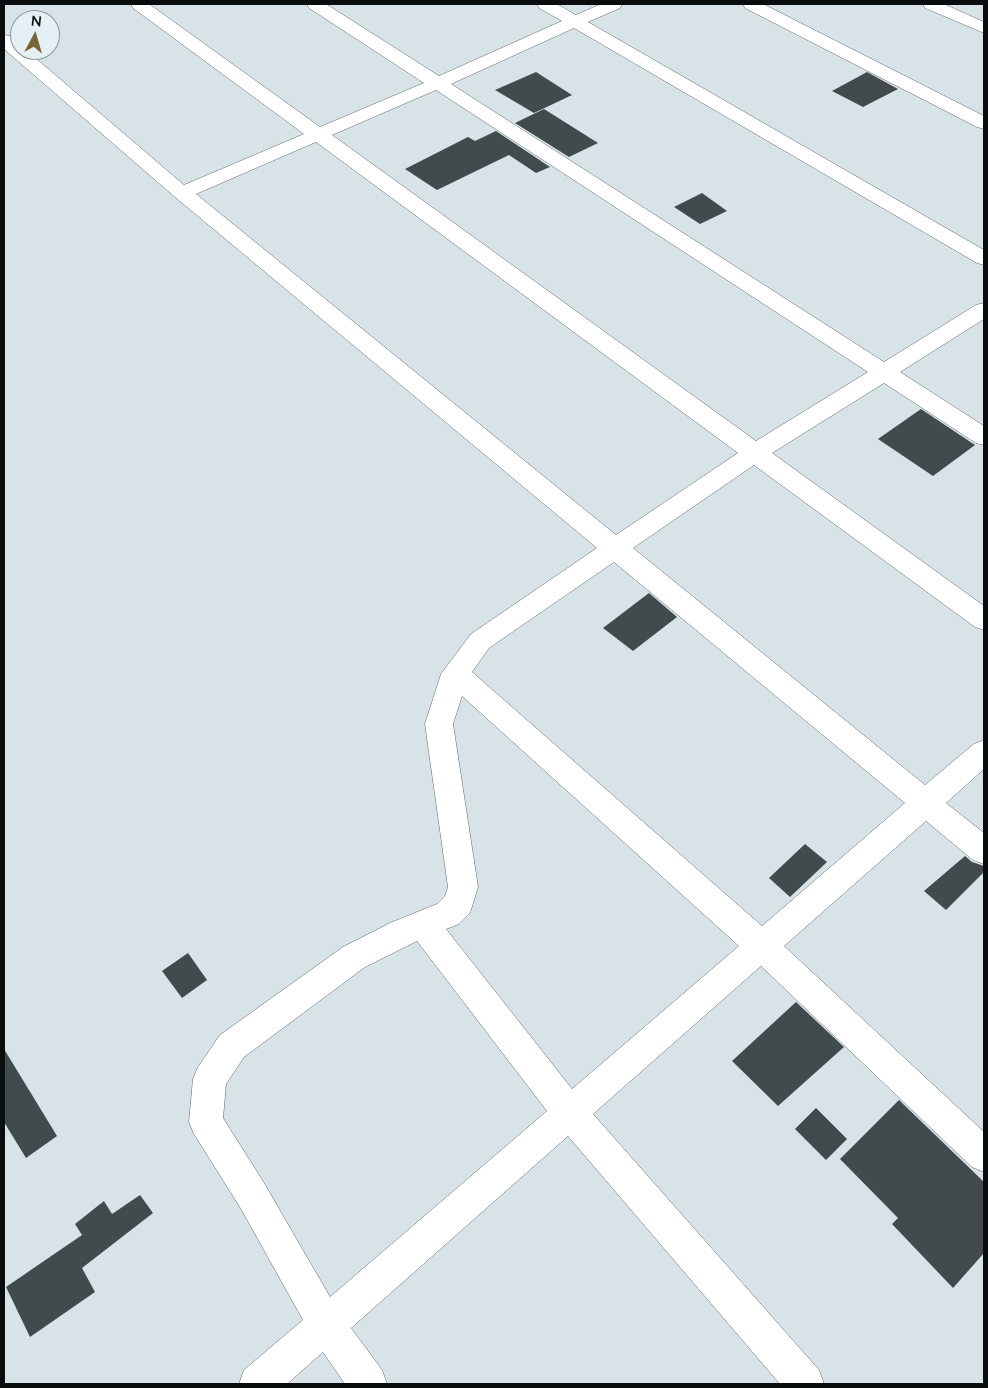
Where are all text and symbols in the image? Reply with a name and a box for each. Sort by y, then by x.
north arrow [10,10,60,60]
text: N [30,12,43,30]

